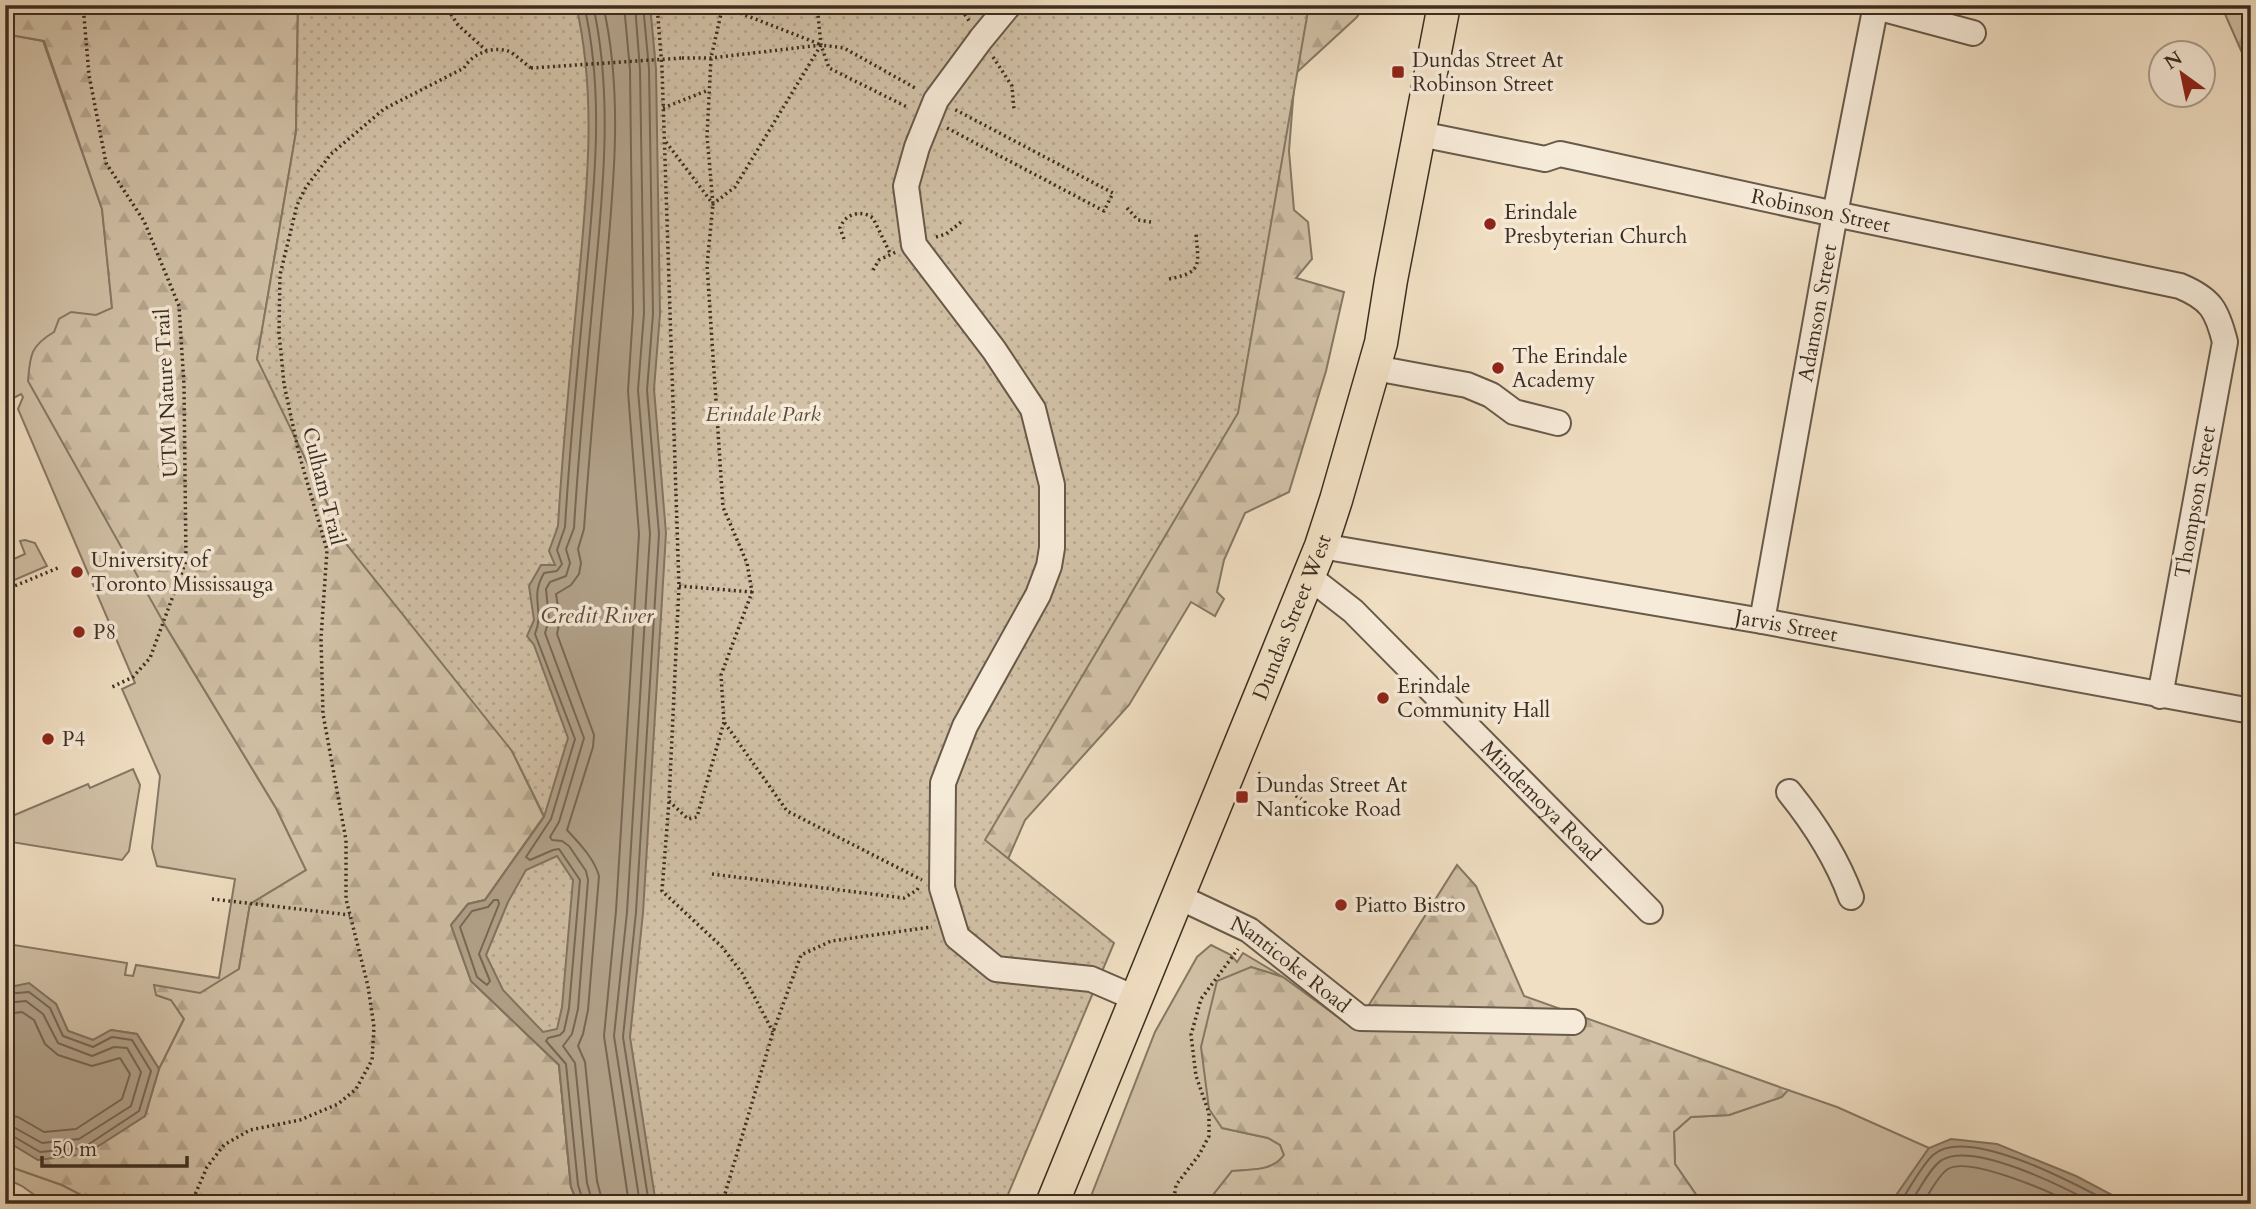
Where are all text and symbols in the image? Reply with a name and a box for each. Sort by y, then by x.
north arrow [2148,38,2218,108]
text: N [2159,45,2188,76]
place label: Dundas Street At Robinson Street [1412,46,1564,99]
marker: Dundas Street At Robinson Street [1390,64,1406,80]
street label: Robinson Street [1748,182,1893,240]
place label: Erindale Presbyterian Church [1504,198,1688,251]
marker: Erindale Presbyterian Church [1482,216,1498,232]
street label: Adamson Street [1791,241,1844,384]
street label: UTM Nature Trail [148,308,185,478]
place label: The Erindale Academy [1512,342,1628,395]
marker: The Erindale Academy [1490,360,1506,376]
park label: Erindale Park [705,400,821,429]
street label: Culham Trail [295,424,352,548]
street label: Thompson Street [2168,424,2223,580]
street label: Dundas Street West [1246,531,1339,704]
place label: University of Toronto Mississauga [91,546,273,599]
marker: University of Toronto Mississauga [69,564,85,580]
water label: Credit River [540,600,655,631]
street label: Jarvis Street [1730,602,1840,650]
place label: P8 [93,618,116,647]
marker: P8 [71,624,87,640]
place label: Erindale Community Hall [1397,672,1550,725]
marker: Erindale Community Hall [1375,690,1391,706]
place label: P4 [62,725,85,754]
marker: P4 [40,731,56,747]
street label: Mindemoya Road [1474,734,1607,868]
place label: Dundas Street At Nanticoke Road [1256,771,1408,824]
marker: Dundas Street At Nanticoke Road [1234,789,1250,805]
place label: Piatto Bistro [1355,891,1466,920]
marker: Piatto Bistro [1333,897,1349,913]
street label: Nanticoke Road [1225,909,1356,1020]
scale bar [42,1125,187,1169]
text: 50 m [52,1135,97,1164]

